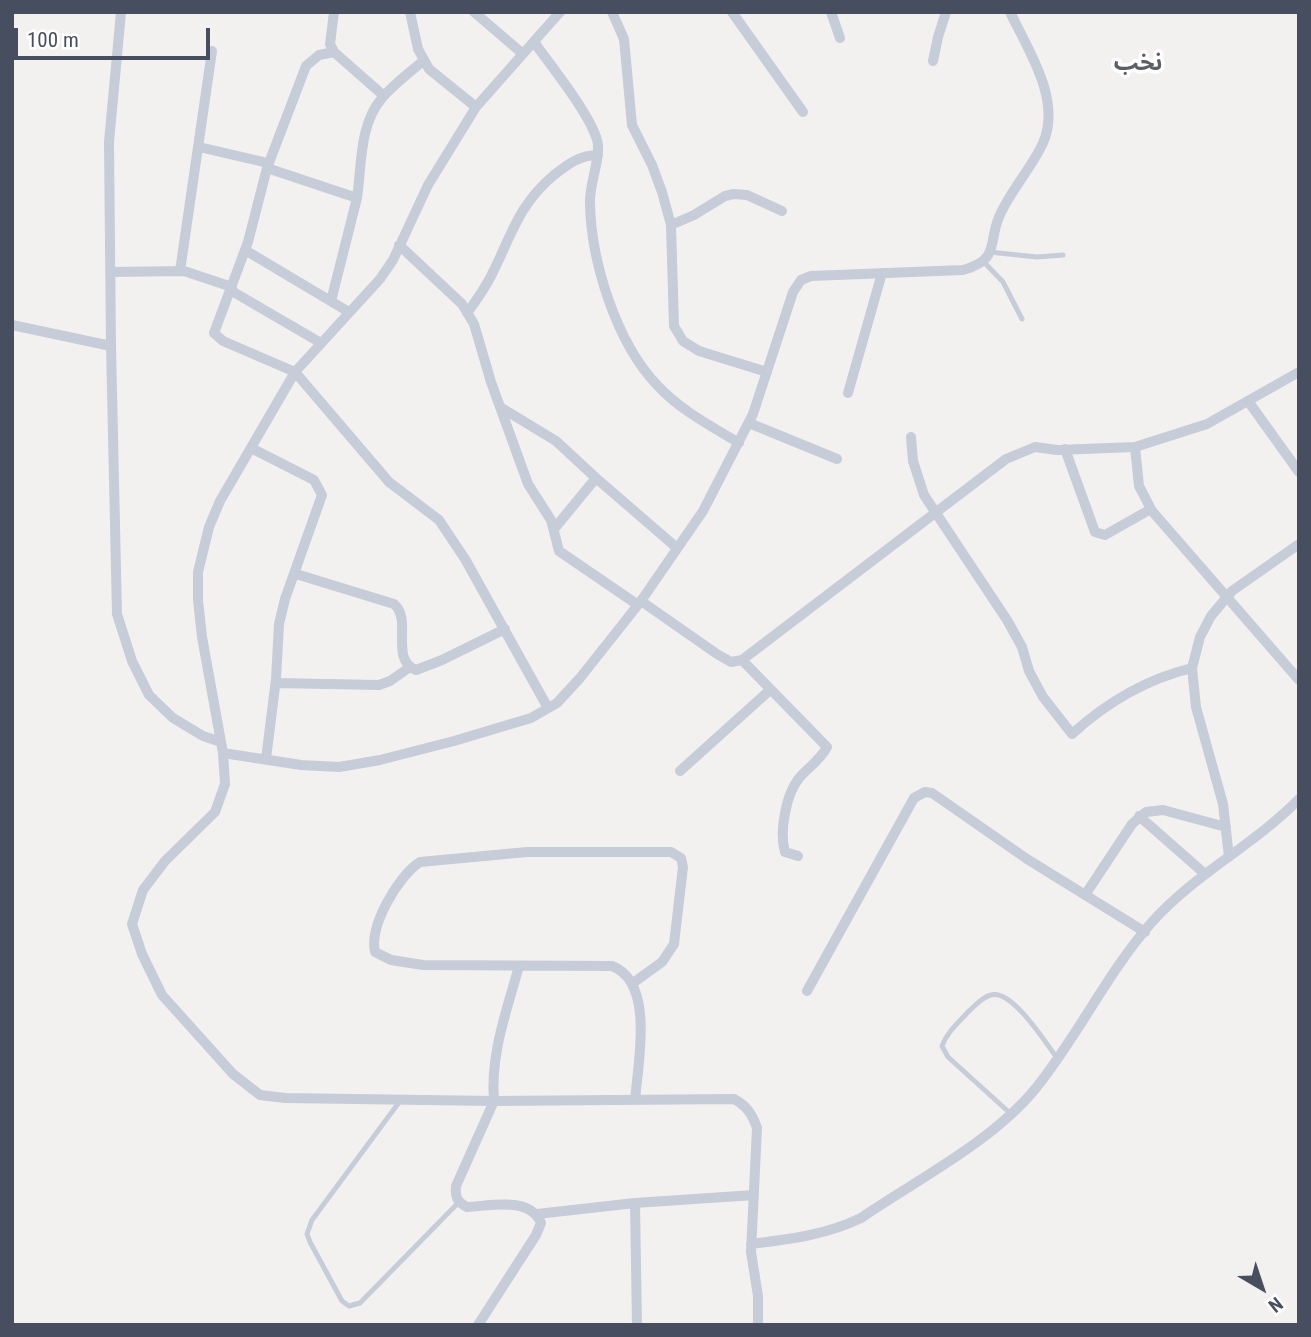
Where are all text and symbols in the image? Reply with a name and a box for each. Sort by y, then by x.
scale bar [18,14,214,58]
text: 100 m [27,28,79,52]
district label: نخب [1114,50,1162,78]
north arrow [1227,1253,1297,1323]
text: N [1264,1292,1287,1317]

